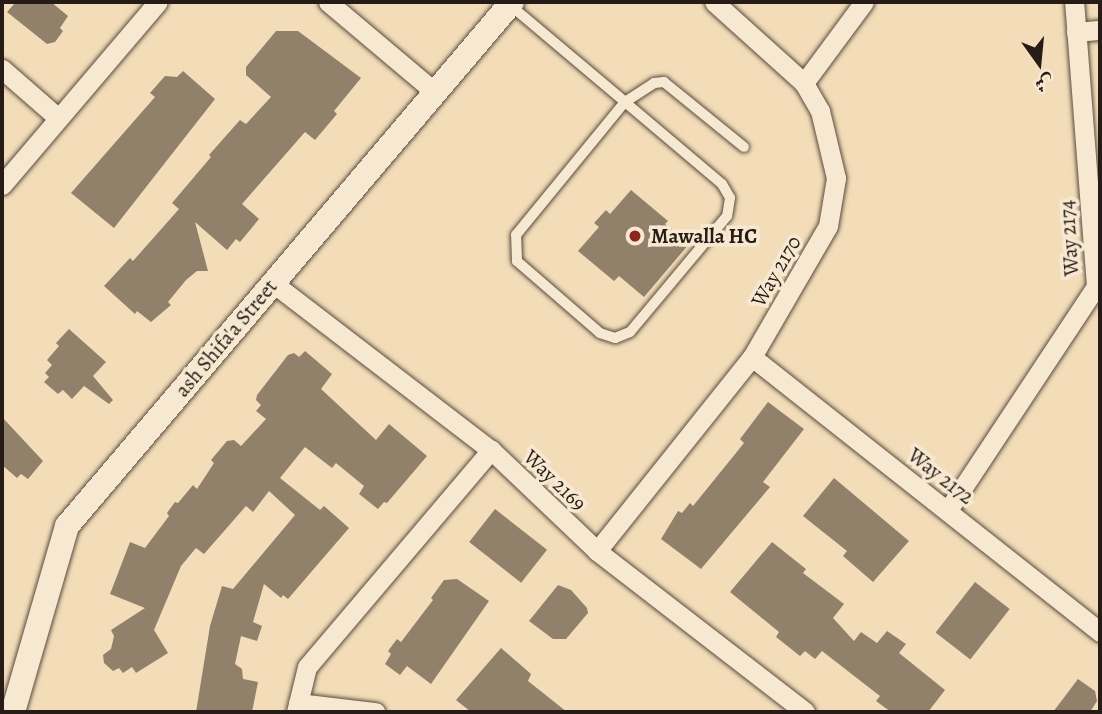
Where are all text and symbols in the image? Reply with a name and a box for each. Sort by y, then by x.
north arrow [1004,28,1074,98]
text: ش [1032,68,1057,98]
street label: Way 2174 [1054,199,1084,277]
place label: Mawalla HC [651,223,757,249]
marker: Mawalla HC [625,226,645,246]
street label: Way 2170 [746,231,806,311]
street label: ash Shifa'a Street [170,274,282,402]
street label: Way 2172 [903,442,979,510]
street label: Way 2169 [518,444,592,516]

